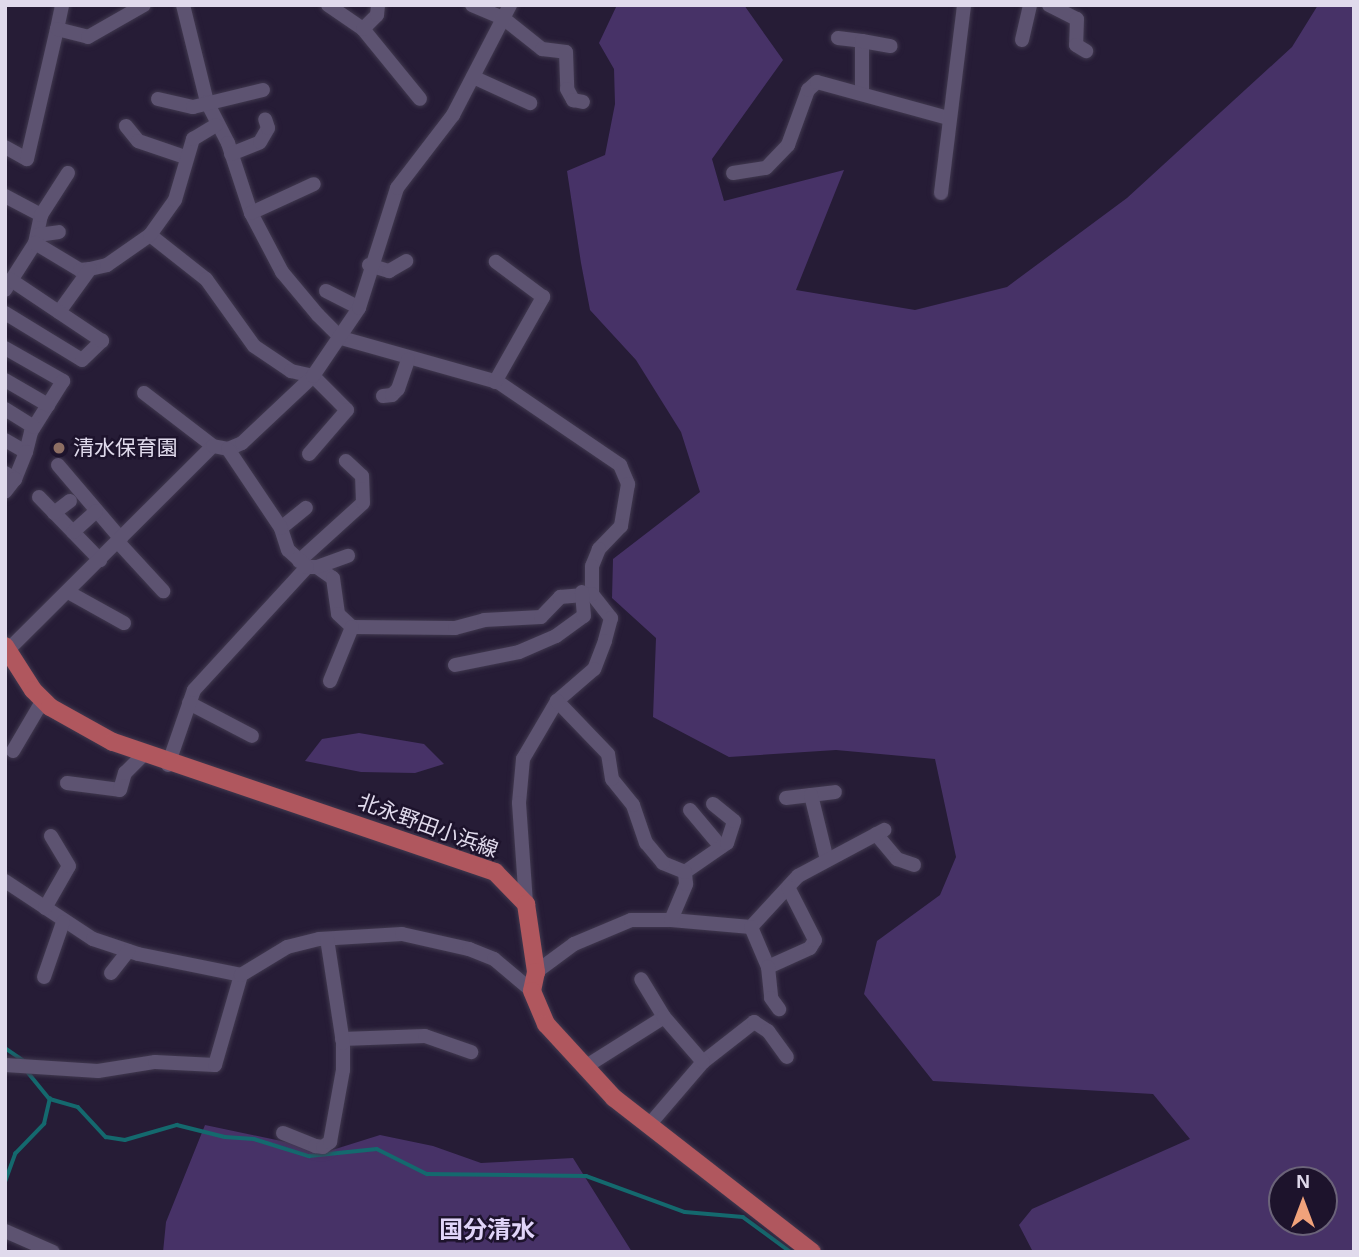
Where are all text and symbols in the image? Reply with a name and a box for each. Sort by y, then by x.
place label: 清水保育園 [73,435,178,461]
marker: 清水保育園 [51,440,67,456]
street label: 北永野田小浜線 [355,789,501,863]
north arrow [1268,1166,1338,1236]
text: N [1296,1171,1310,1192]
district label: 国分清水 [439,1216,535,1244]

